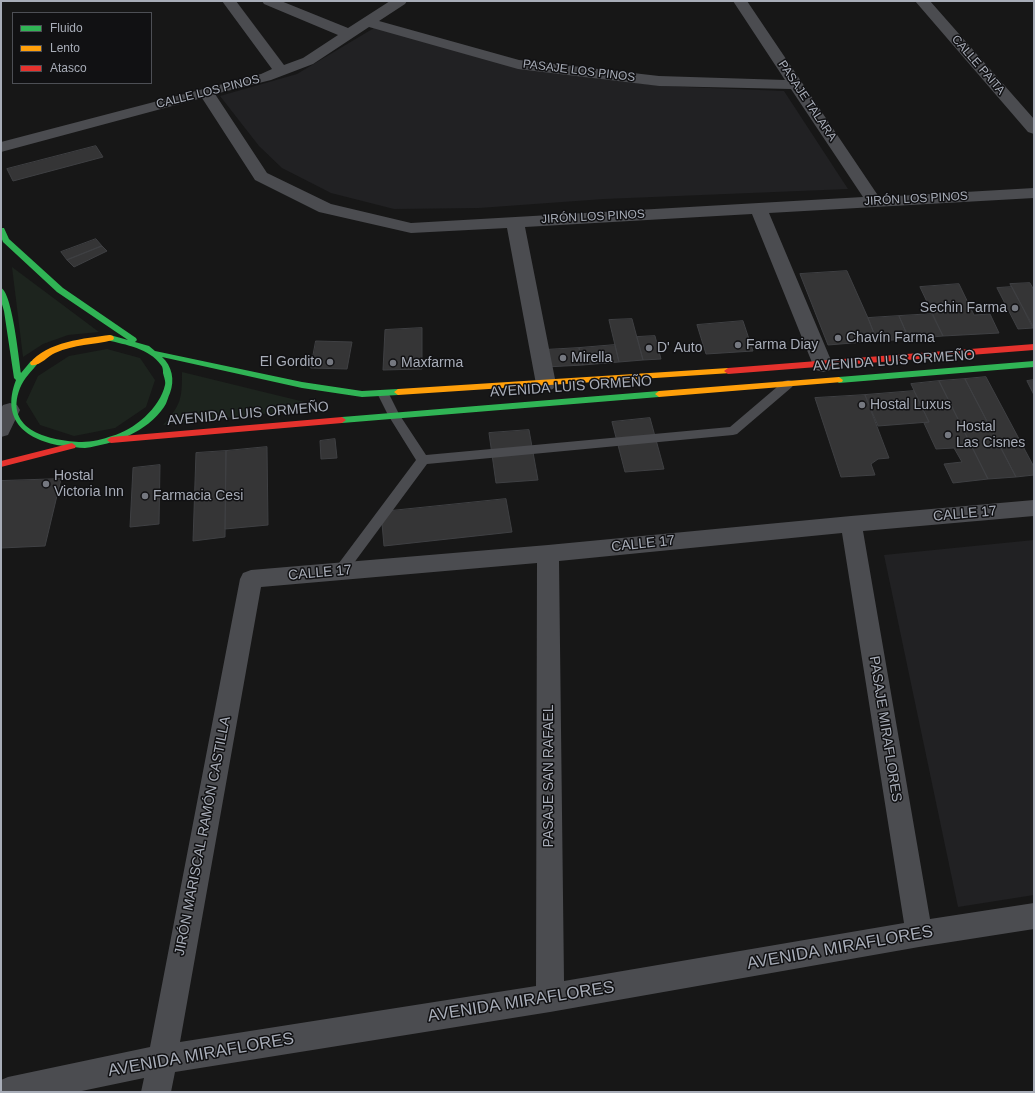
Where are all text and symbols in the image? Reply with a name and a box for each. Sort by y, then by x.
legend [12,12,152,84]
text: Fluido [50,21,83,35]
street label: CALLE PAITA [948,32,1008,98]
text: Lento [50,41,80,55]
street label: PASAJE LOS PINOS [522,57,636,85]
street label: PASAJE TALARA [775,58,839,144]
text: Atasco [50,61,87,75]
street label: CALLE LOS PINOS [155,72,261,112]
street label: JIRÓN LOS PINOS [864,189,968,209]
street label: JIRÓN LOS PINOS [541,207,645,227]
place label: Sechin Farma [920,300,1007,316]
marker: Sechin Farma [1010,303,1020,313]
place label: Chavín Farma [846,330,935,346]
marker: Chavín Farma [833,333,843,343]
place label: Farma Diay [746,337,818,353]
place label: D' Auto [657,340,702,356]
marker: Farma Diay [733,340,743,350]
marker: D' Auto [644,343,654,353]
street label: AVENIDA LUIS ORMEÑO [812,347,976,375]
place label: Mirella [571,350,612,366]
marker: Mirella [558,353,568,363]
place label: El Gordito [260,354,322,370]
place label: Maxfarma [401,355,463,371]
marker: El Gordito [325,357,335,367]
marker: Maxfarma [388,358,398,368]
street label: AVENIDA LUIS ORMEÑO [489,373,653,401]
place label: Hostal Luxus [870,397,951,413]
street label: AVENIDA LUIS ORMEÑO [166,399,330,429]
marker: Hostal Luxus [857,400,867,410]
place label: Hostal Las Cisnes [956,419,1025,452]
marker: Hostal Las Cisnes [943,430,953,440]
place label: Hostal Victoria Inn [54,468,124,500]
marker: Hostal Victoria Inn [41,479,51,489]
place label: Farmacia Cesi [153,488,243,504]
marker: Farmacia Cesi [140,491,150,501]
street label: CALLE 17 [932,503,998,525]
street label: CALLE 17 [610,532,676,556]
street label: CALLE 17 [287,562,353,584]
street label: PASAJE MIRAFLORES [865,655,905,803]
street label: PASAJE SAN RAFAEL [541,705,557,847]
street label: JIRÓN MARISCAL RAMÓN CASTILLA [172,715,234,957]
street label: AVENIDA MIRAFLORES [745,922,935,974]
street label: AVENIDA MIRAFLORES [426,977,616,1027]
street label: AVENIDA MIRAFLORES [106,1029,296,1081]

